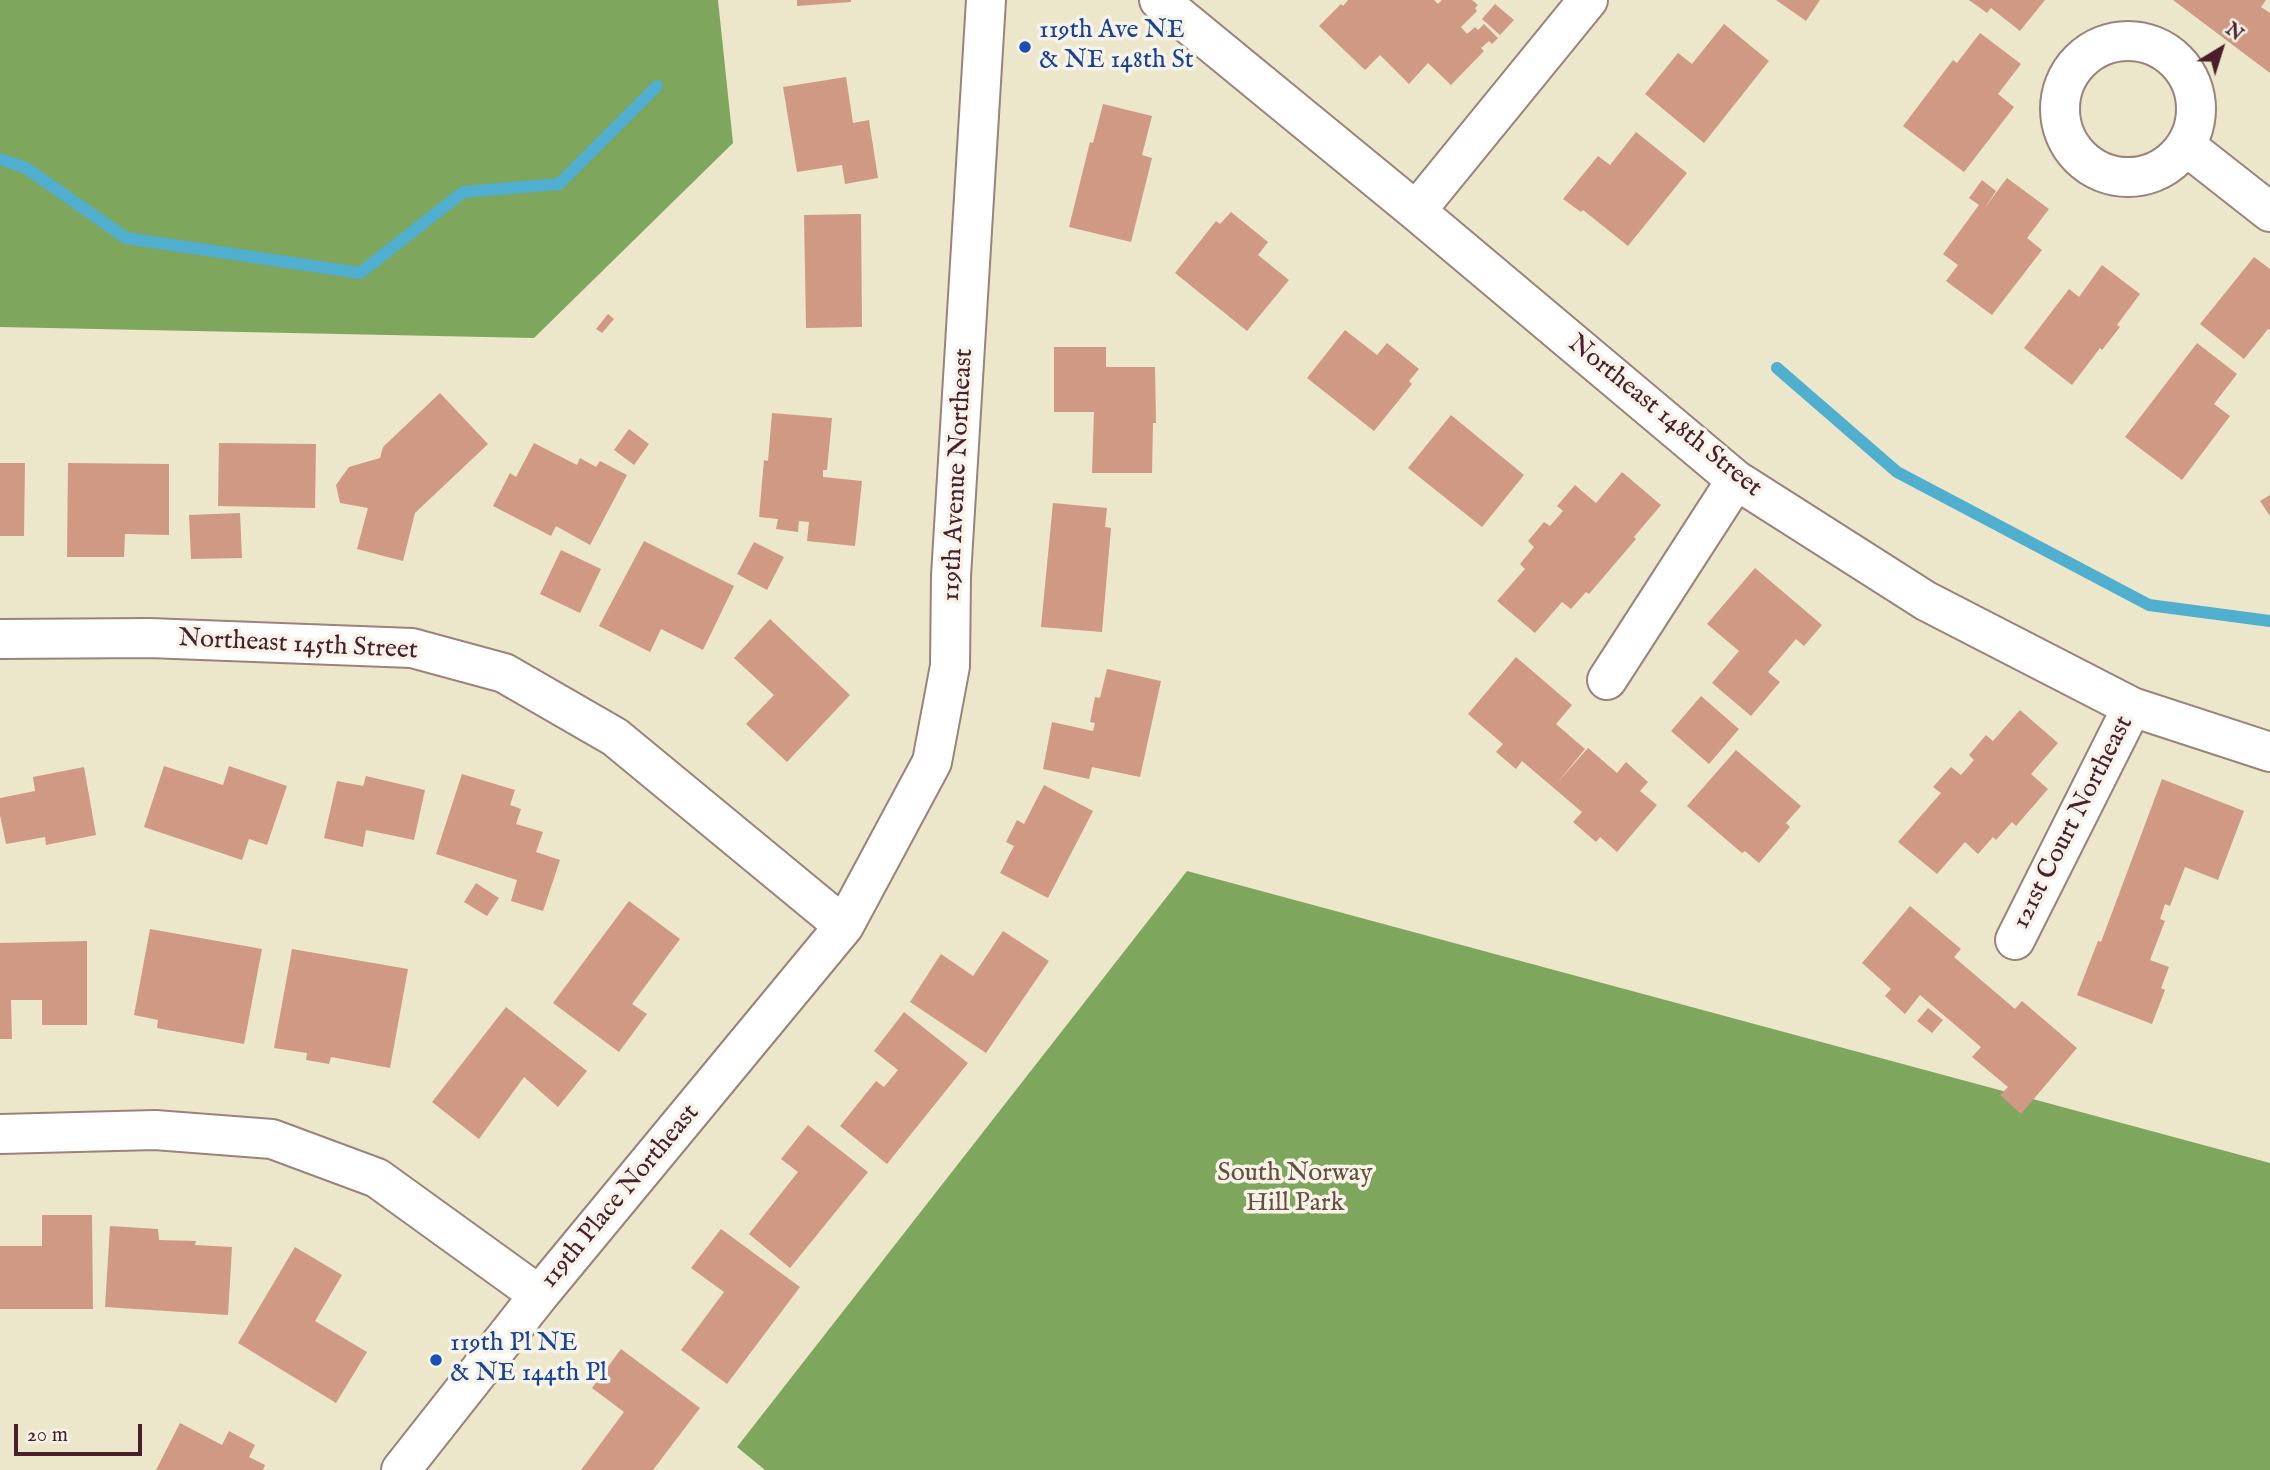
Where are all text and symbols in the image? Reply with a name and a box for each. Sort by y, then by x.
north arrow [2186,14,2256,84]
place label: 119th Ave NE & NE 148th St [1039,16,1194,78]
text: N [2220,18,2248,47]
marker: 119th Ave NE & NE 148th St [1017,39,1033,55]
street label: Northeast 148th Street [1561,329,1767,505]
street label: 119th Avenue Northeast [937,348,981,602]
street label: Northeast 145th Street [178,624,418,668]
street label: 121st Court Northeast [2007,711,2141,935]
street label: 119th Place Northeast [535,1099,707,1295]
park label: South Norway Hill Park [1217,1159,1373,1220]
place label: 119th Pl NE & NE 144th Pl [450,1329,607,1390]
marker: 119th Pl NE & NE 144th Pl [428,1352,444,1368]
scale bar [18,1410,145,1454]
text: 20 m [27,1422,68,1449]

